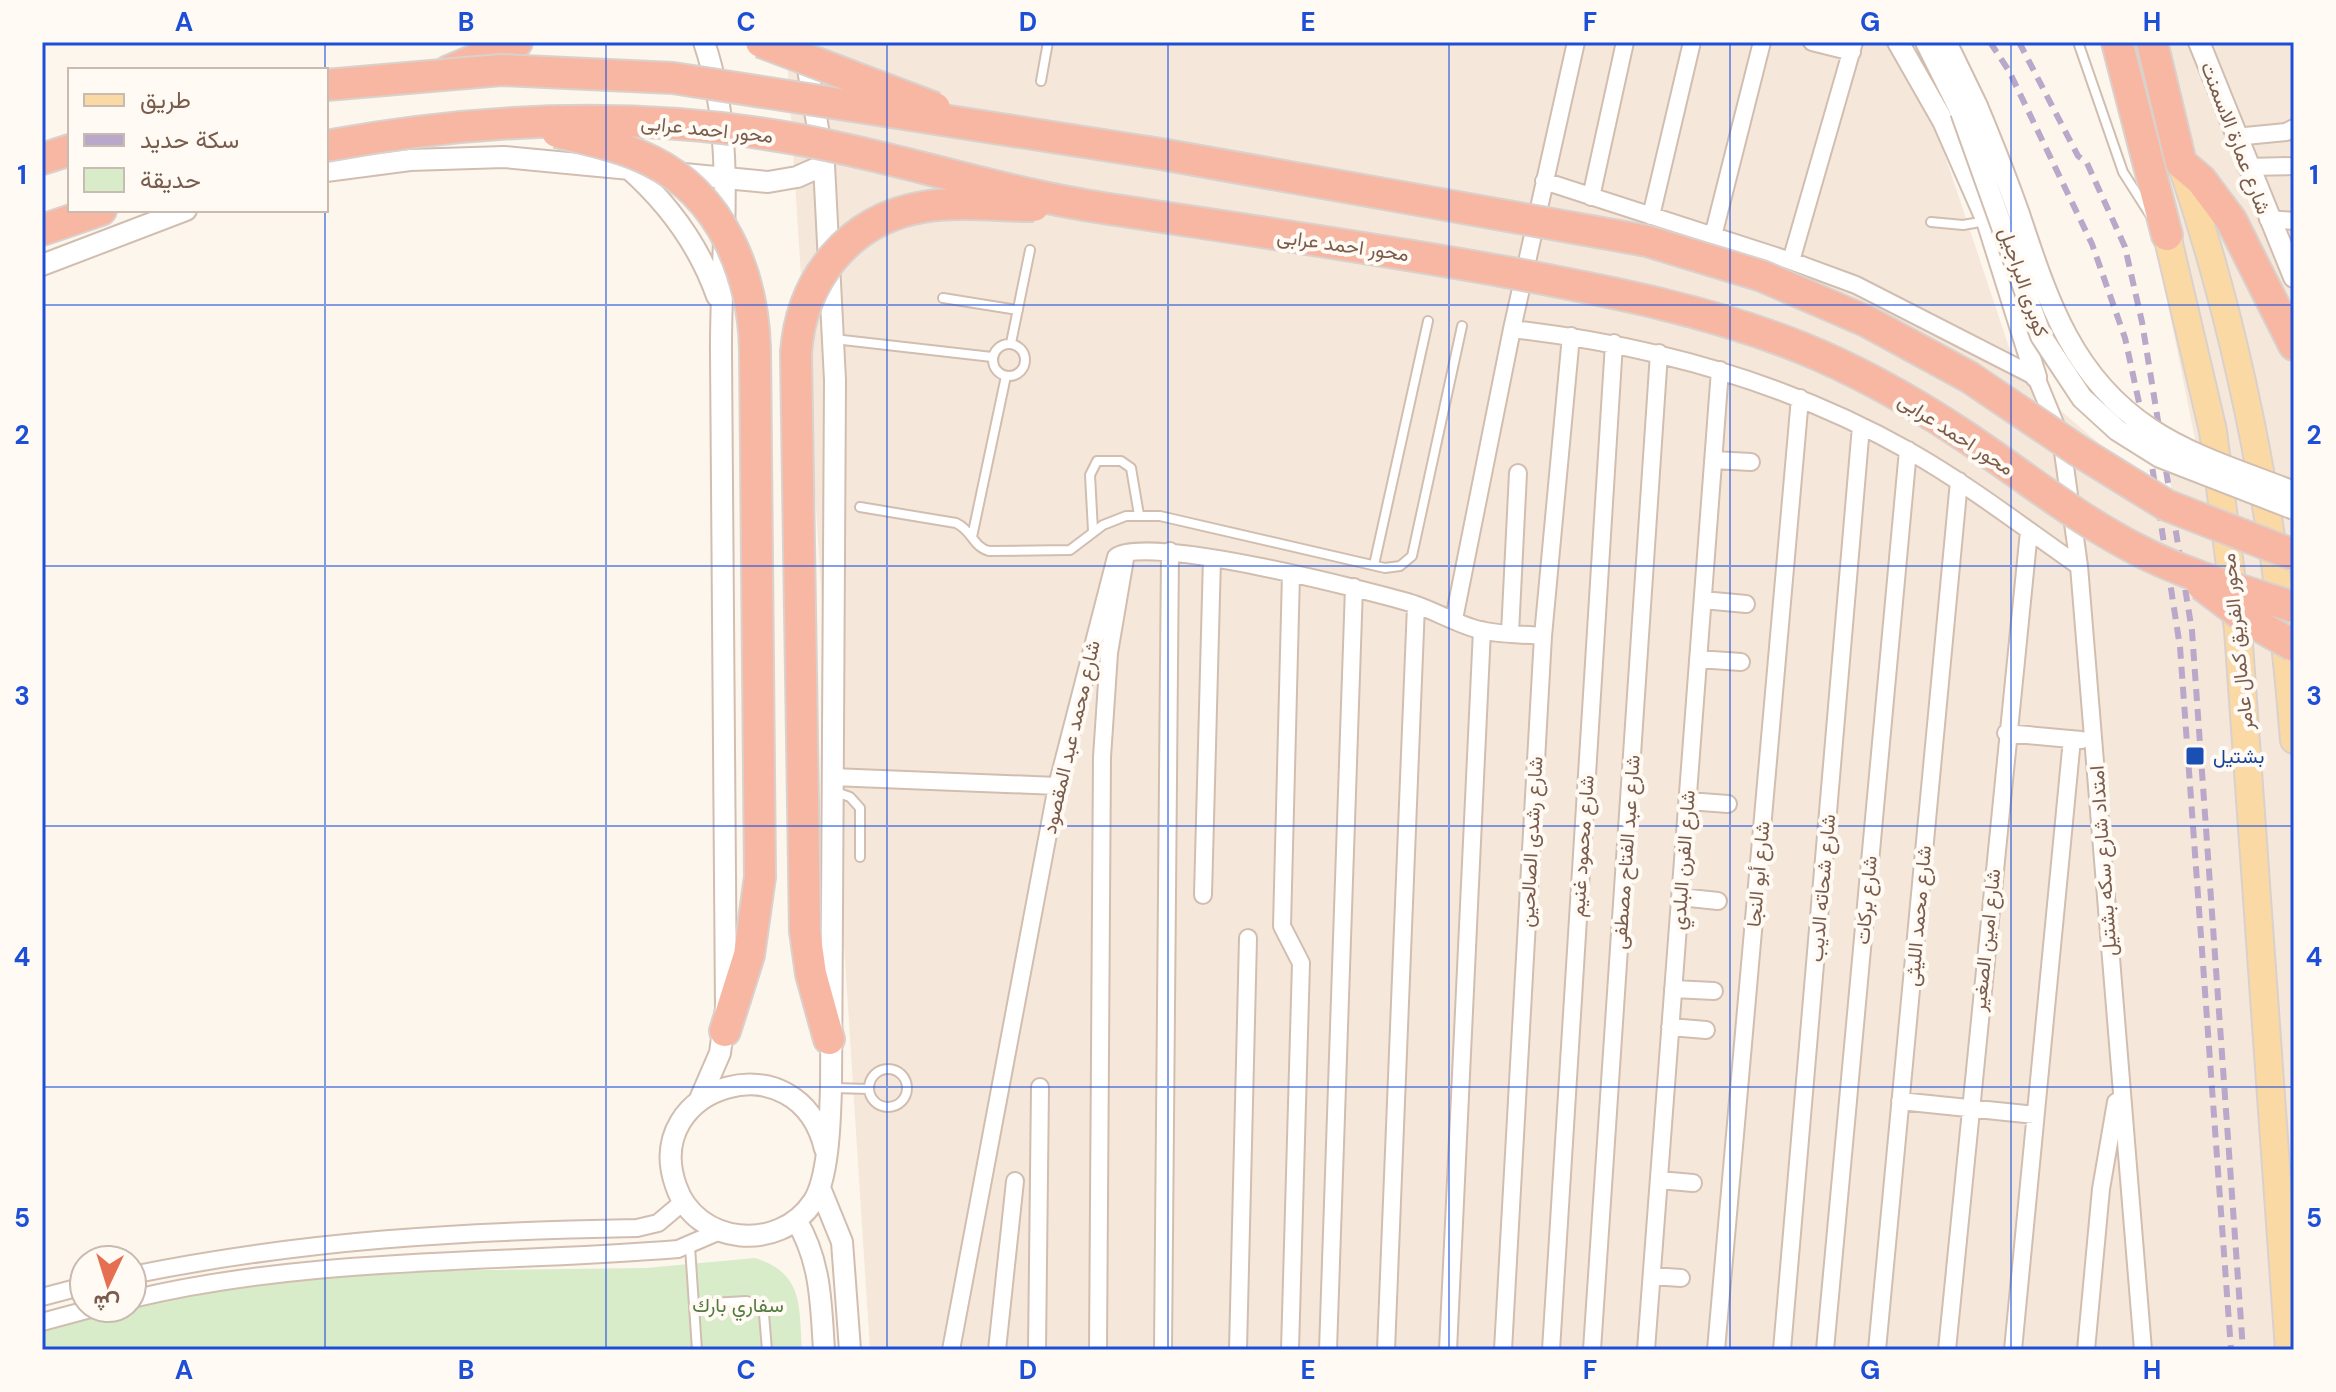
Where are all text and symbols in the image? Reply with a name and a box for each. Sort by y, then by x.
text: A [175,5,193,39]
text: B [458,5,474,39]
text: C [736,5,756,39]
text: D [1019,5,1037,39]
text: E [1300,5,1316,39]
text: F [1583,5,1597,39]
text: G [1860,5,1880,39]
text: H [2143,5,2161,39]
street label: شارع عمارة الاسمنت [2194,58,2277,218]
legend [68,68,328,212]
text: طريق [140,84,191,115]
street label: محور احمد عرابى [640,109,774,149]
text: سكة حديد [140,124,239,155]
text: 1 [17,158,27,192]
text: 1 [2309,158,2319,192]
text: حديقة [140,164,201,195]
street label: محور احمد عرابى [1275,223,1411,267]
street label: كوبرى البراجيل [1993,224,2055,340]
street label: محور احمد عرابى [1893,387,2019,481]
text: 2 [14,418,30,452]
text: 2 [2306,418,2322,452]
street label: محور الفريق كمال عامر [2215,552,2259,733]
street label: شارع محمد عبد المقصود [1036,638,1107,837]
text: 3 [14,679,30,713]
text: 3 [2306,679,2322,713]
place label: بشتيل [2213,743,2264,769]
marker: بشتيل [2184,745,2206,767]
street label: شارع عبد الفتاح مصطفى [1606,754,1647,950]
street label: شارع رشدى الصالحين [1514,756,1549,928]
street label: امتداد شارع سكه بشتيل [2083,765,2124,957]
street label: شارع محمود غنيم [1564,774,1601,918]
street label: شارع الفرن البلدي [1665,789,1705,931]
street label: شارع شحاته الديب [1803,813,1842,963]
street label: شارع أبو النجا [1740,820,1777,928]
street label: شارع محمد الليثى [1899,844,1938,988]
street label: شارع بركات [1849,855,1884,946]
street label: شارع امين الصغير [1965,867,2007,1014]
text: 4 [14,940,30,974]
text: 4 [2306,940,2322,974]
text: 5 [14,1201,30,1235]
text: 5 [2306,1201,2322,1235]
north arrow [68,1244,148,1324]
text: ش [92,1288,121,1319]
park label: سفاري بارك [692,1292,784,1322]
text: A [175,1353,193,1387]
text: B [458,1353,474,1387]
text: C [736,1353,756,1387]
text: D [1019,1353,1037,1387]
text: E [1300,1353,1316,1387]
text: F [1583,1353,1597,1387]
text: G [1860,1353,1880,1387]
text: H [2143,1353,2161,1387]

